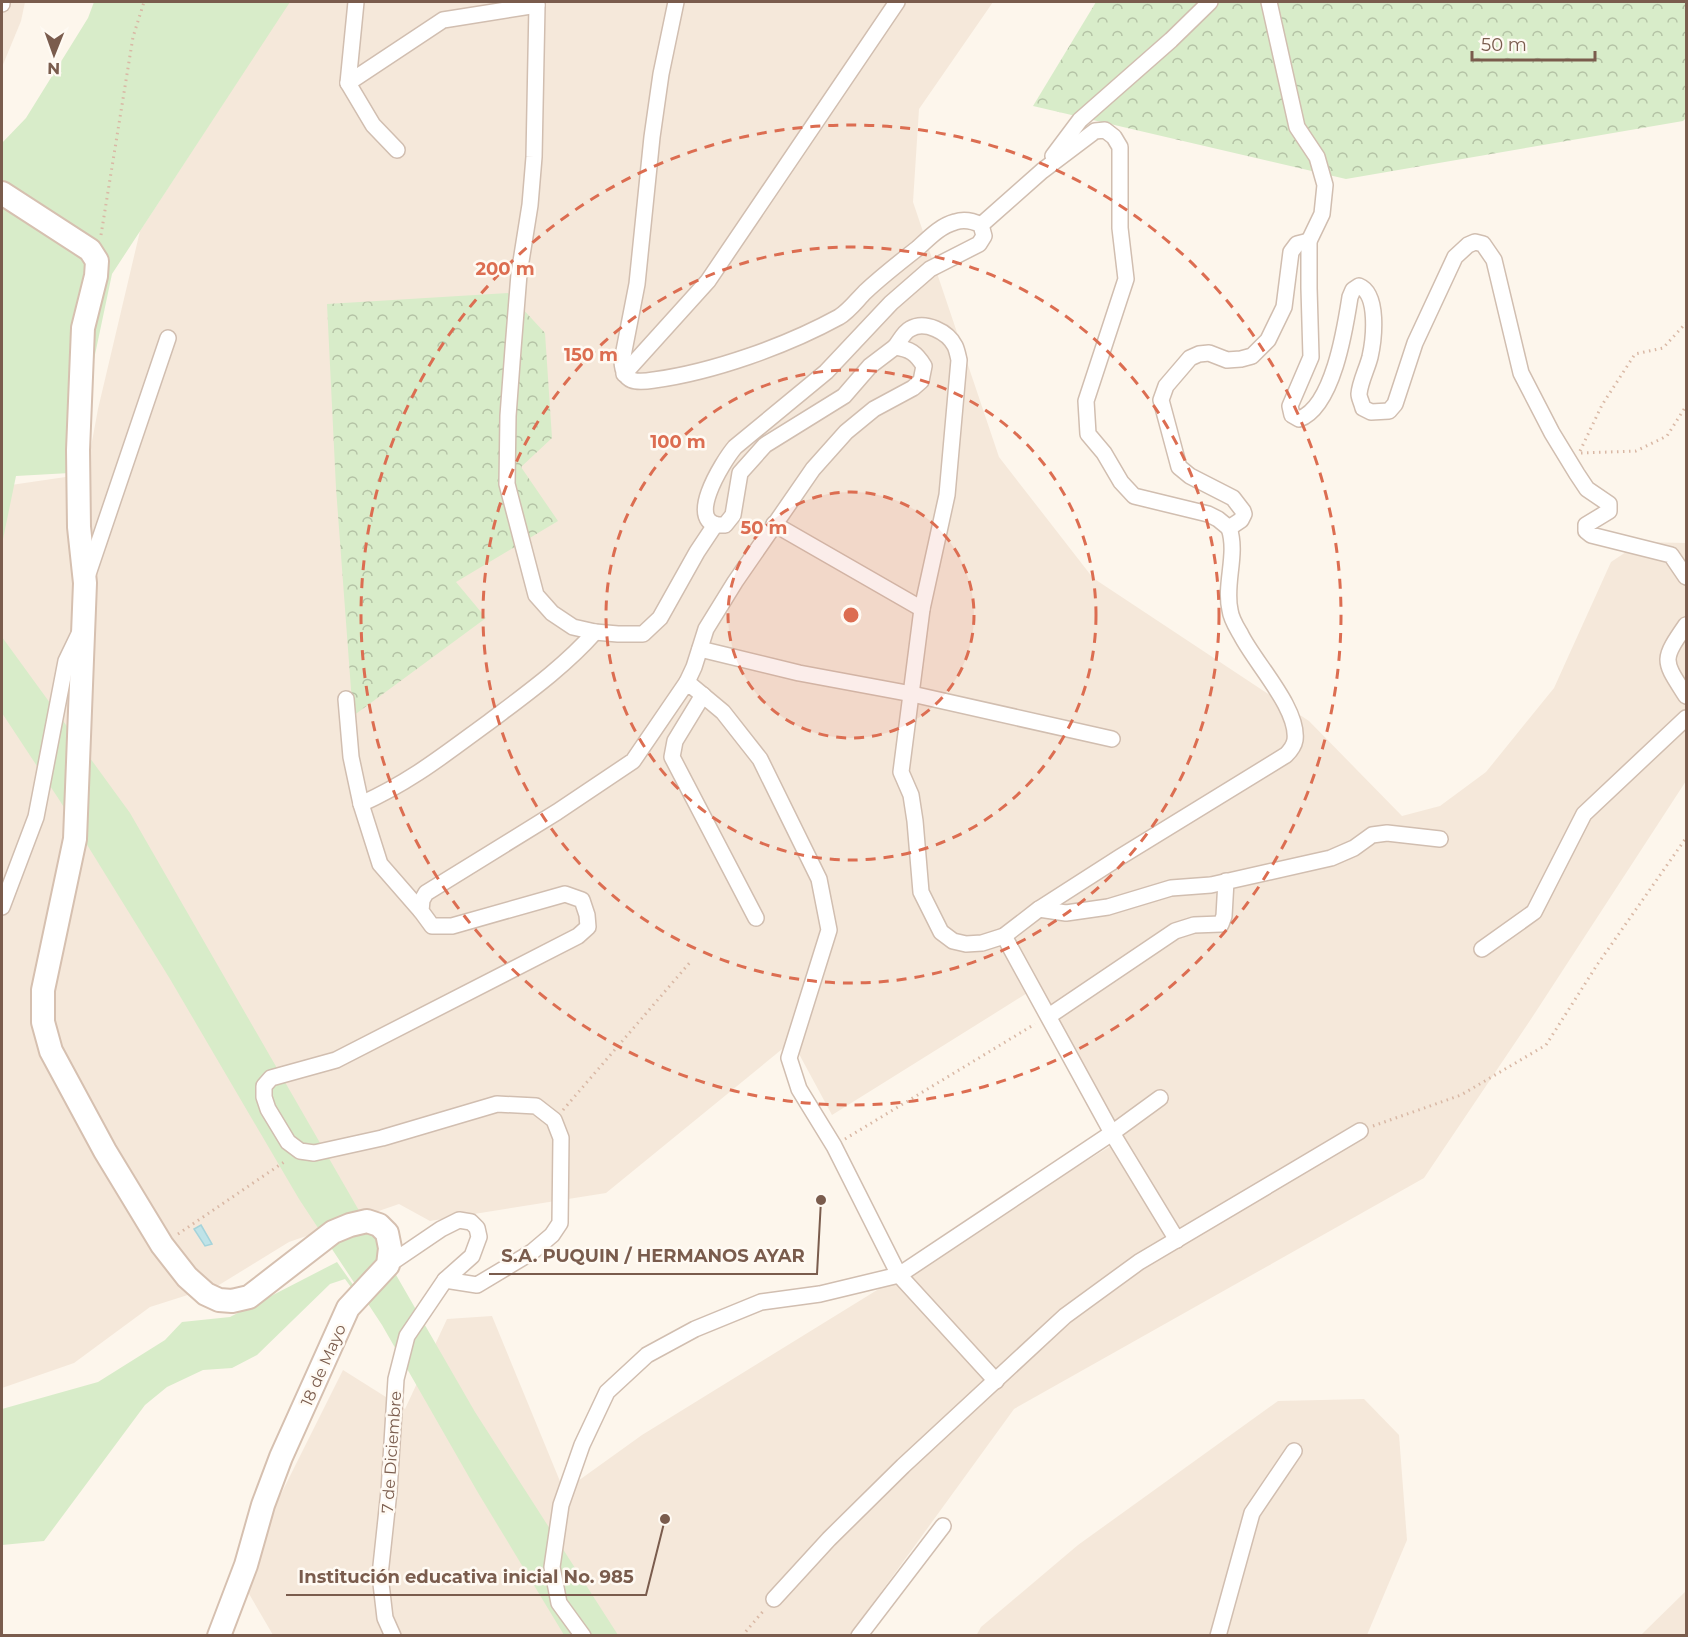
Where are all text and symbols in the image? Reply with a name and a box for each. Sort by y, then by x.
north arrow [24,24,84,84]
scale bar [1472,24,1595,62]
text: 50 m [1481,34,1527,56]
text: N [47,59,60,78]
text: 200 m [475,258,535,280]
text: 150 m [564,344,618,366]
text: 100 m [650,431,706,453]
text: 50 m [741,517,787,539]
centre of rings [841,605,861,625]
callout: S.A. PUQUIN / HERMANOS AYAR [489,1238,817,1274]
text: S.A. PUQUIN / HERMANOS AYAR [501,1245,805,1267]
street label: 18 de Mayo [297,1321,350,1409]
street label: 7 de Diciembre [378,1390,405,1514]
callout: Institución educativa inicial No. 985 [286,1559,646,1595]
text: Institución educativa inicial No. 985 [298,1566,634,1588]

